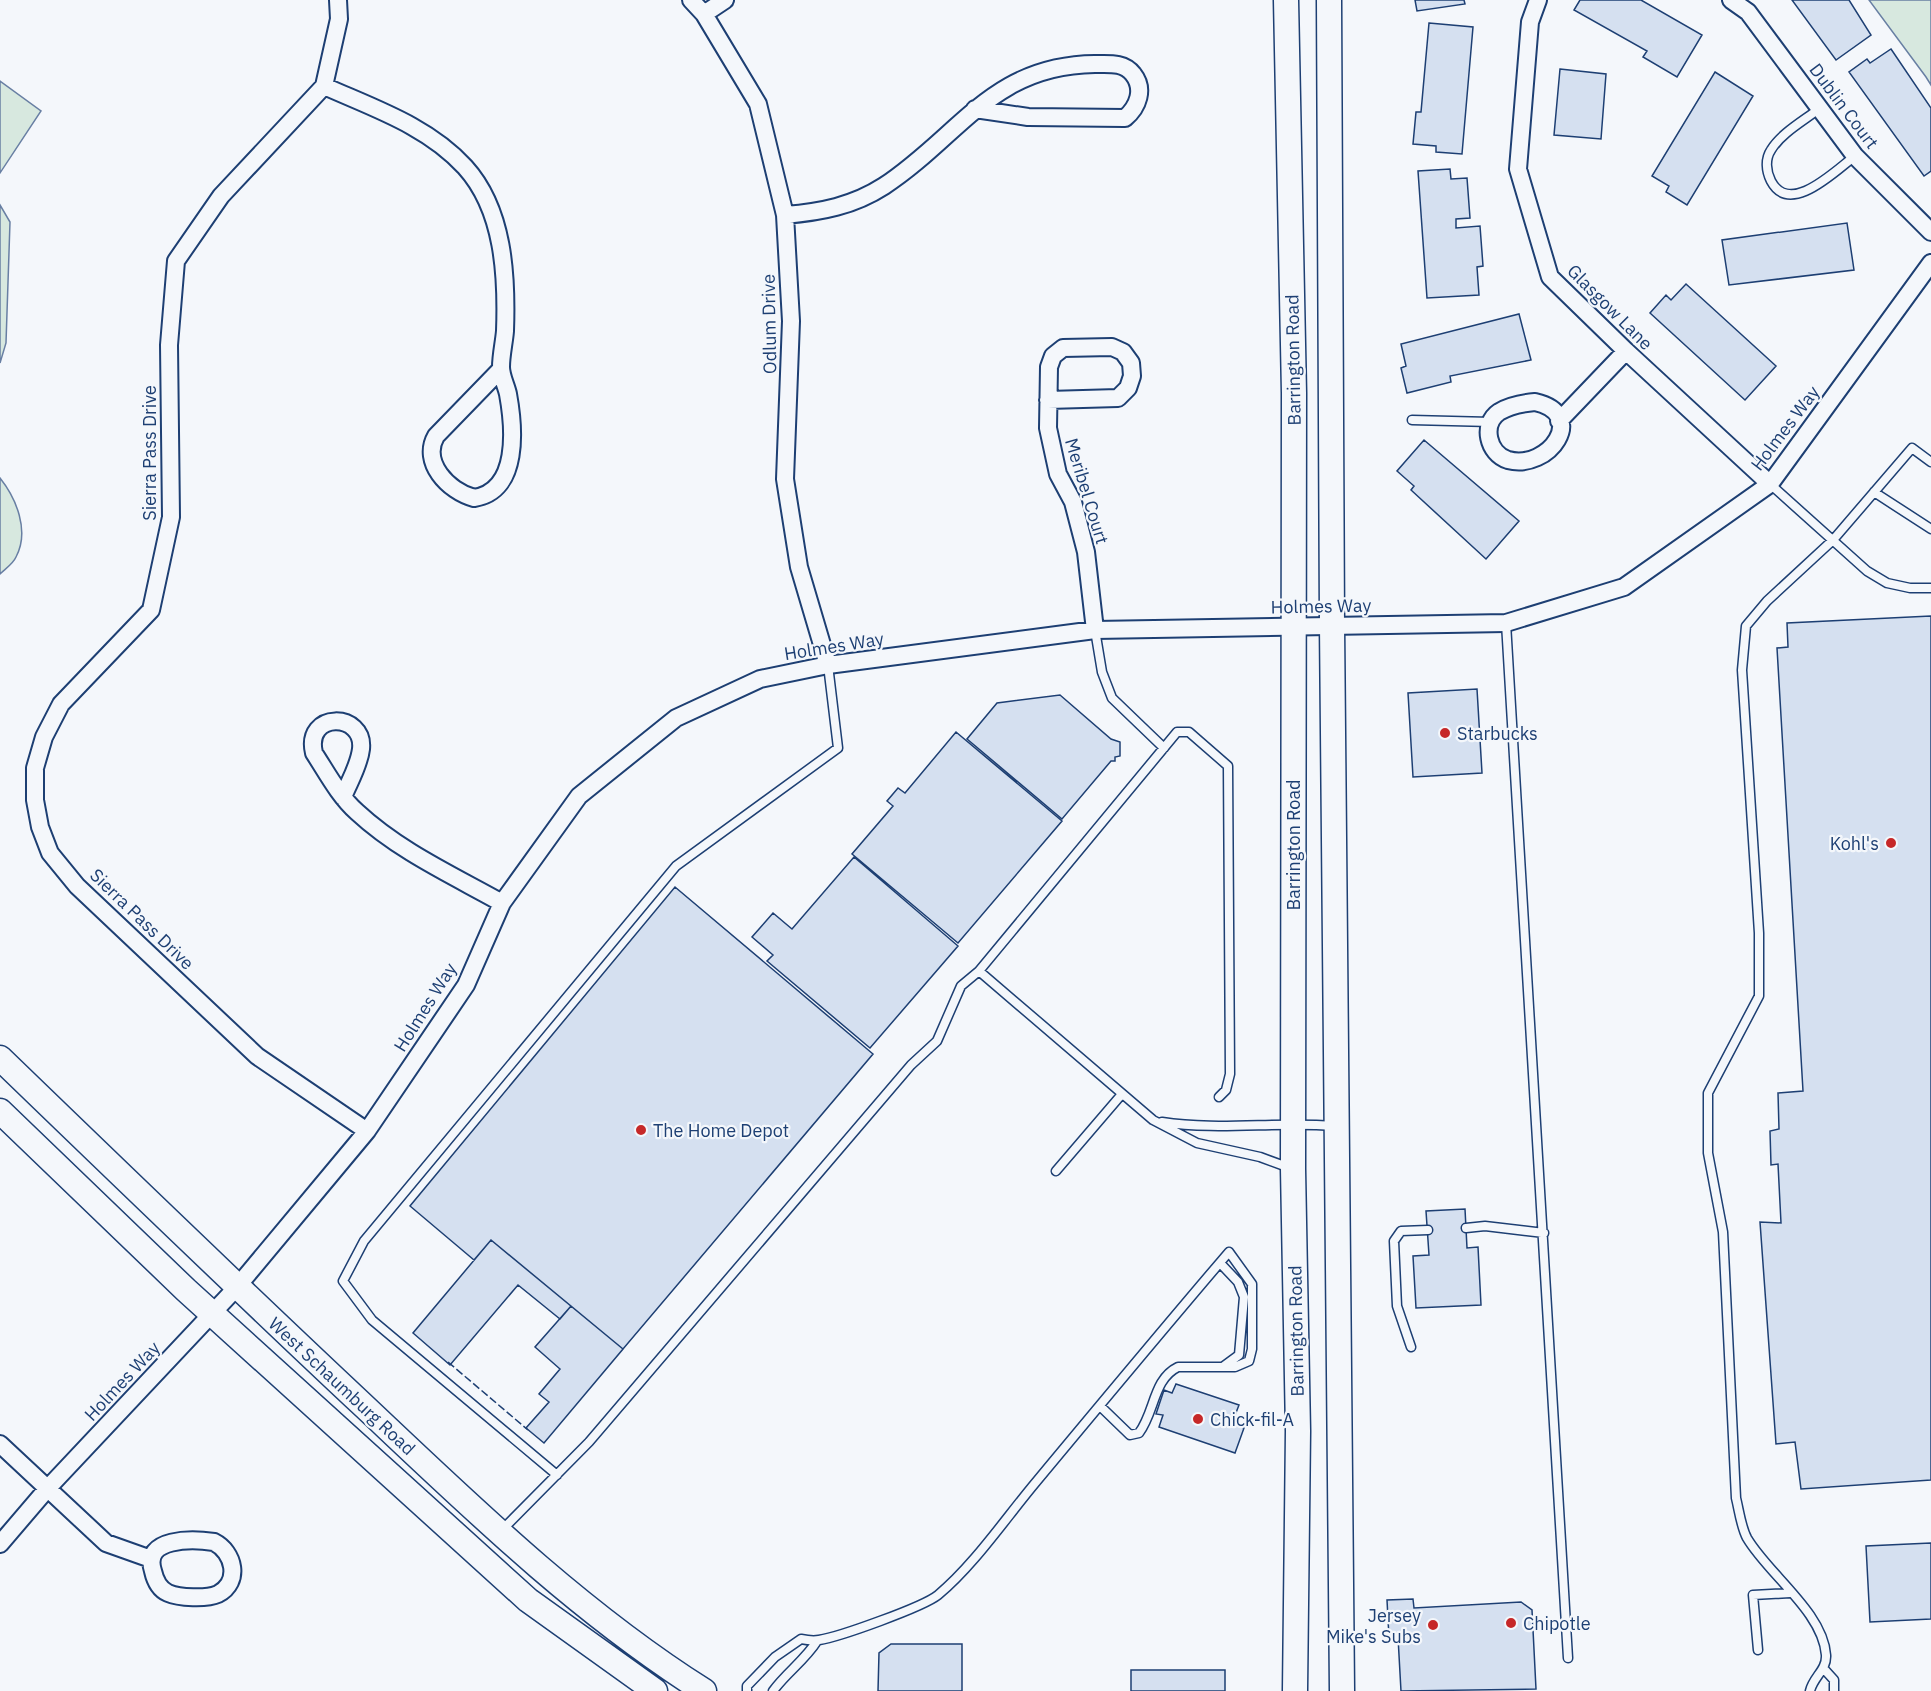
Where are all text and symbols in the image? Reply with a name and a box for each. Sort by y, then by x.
street label: Dublin Court [1804,59,1884,153]
street label: Glasgow Lane [1562,259,1658,355]
street label: Odlum Drive [757,274,781,374]
street label: Barrington Road [1280,294,1306,426]
street label: Holmes Way [1746,381,1824,475]
street label: Sierra Pass Drive [138,385,161,521]
street label: Meribel Court [1060,435,1114,547]
street label: Holmes Way [1270,594,1372,618]
street label: Holmes Way [782,627,886,665]
place label: Starbucks [1457,722,1538,745]
marker: Starbucks [1438,726,1452,740]
street label: Barrington Road [1282,780,1305,911]
place label: Kohl's [1830,832,1879,855]
marker: Kohl's [1884,836,1898,850]
street label: Sierra Pass Drive [85,864,199,974]
street label: Holmes Way [389,958,461,1056]
place label: The Home Depot [653,1119,789,1142]
marker: The Home Depot [634,1123,648,1137]
street label: Barrington Road [1283,1265,1309,1397]
street label: West Schaumburg Road [264,1312,420,1460]
street label: Holmes Way [79,1336,165,1426]
place label: Chick-fil-A [1210,1408,1295,1431]
marker: Chick-fil-A [1191,1412,1205,1426]
place label: Jersey Mike's Subs [1326,1604,1421,1648]
place label: Chipotle [1523,1612,1591,1635]
marker: Chipotle [1504,1616,1518,1630]
marker: Jersey Mike's Subs [1426,1618,1440,1632]

